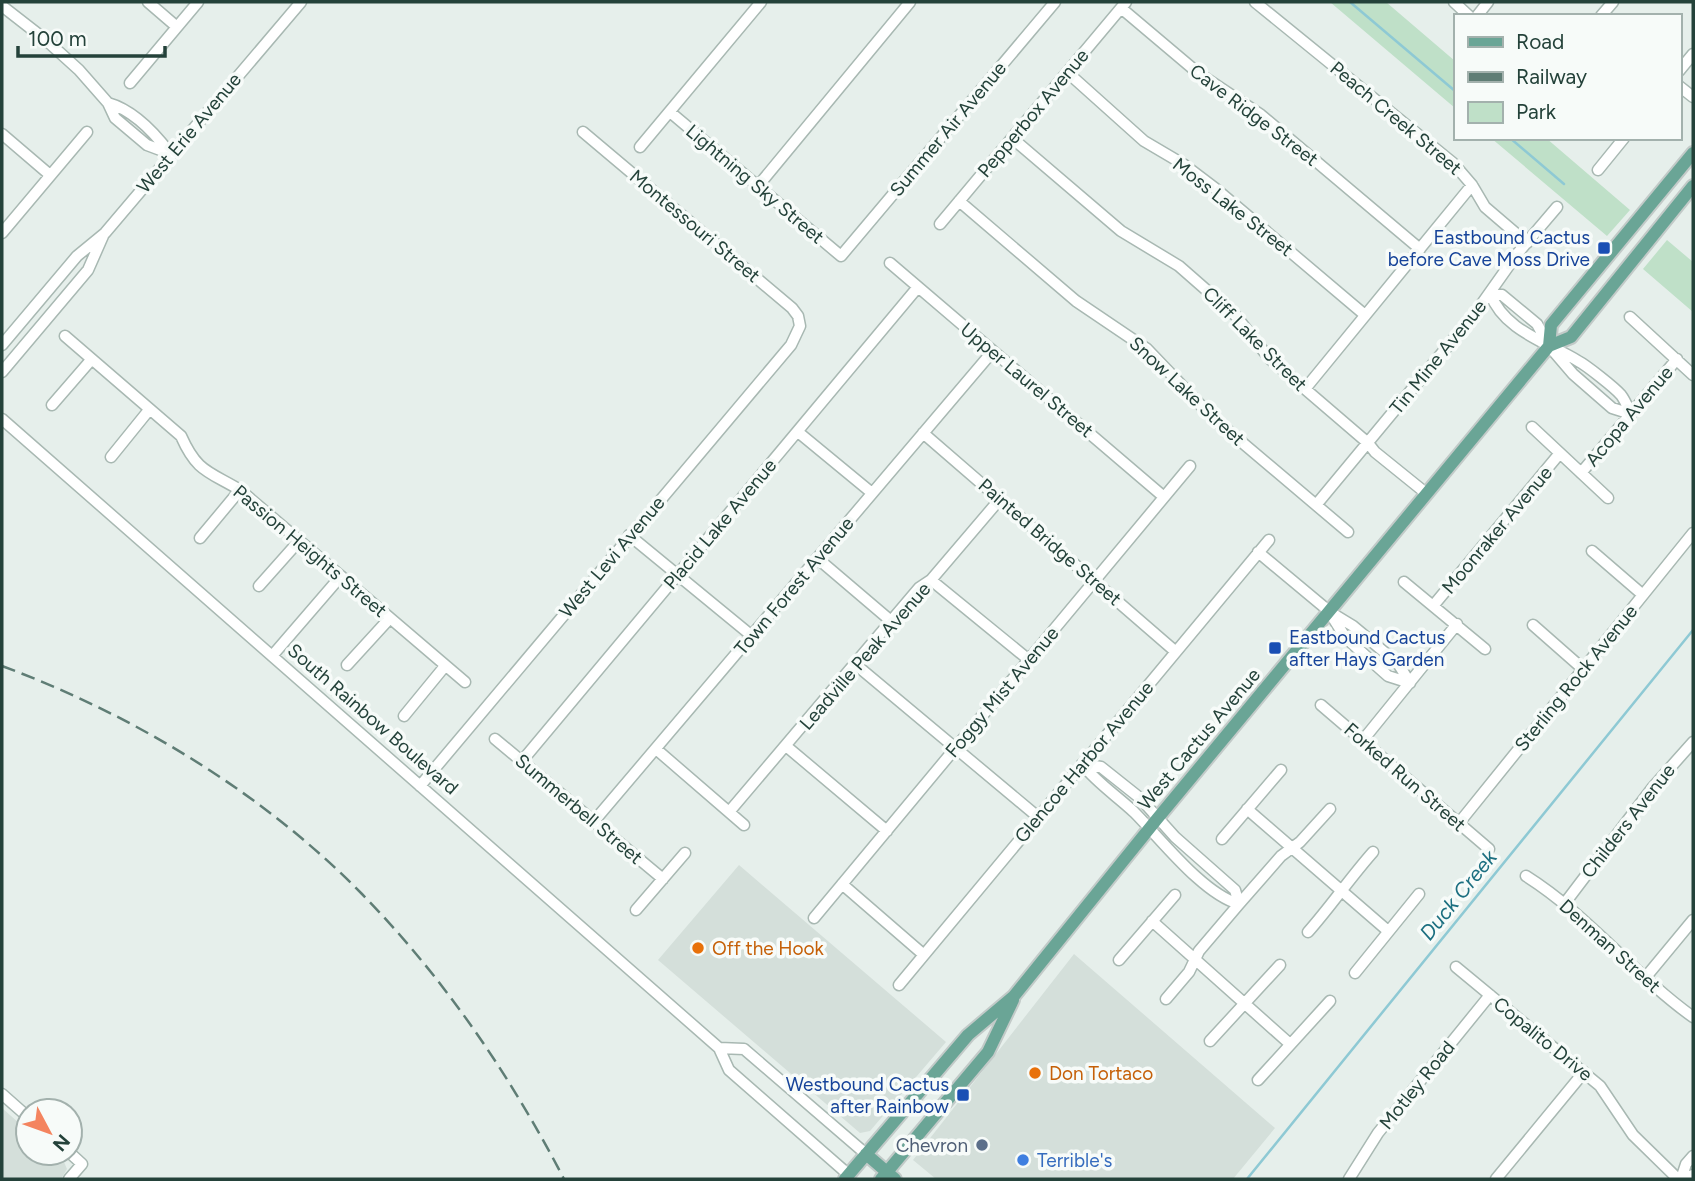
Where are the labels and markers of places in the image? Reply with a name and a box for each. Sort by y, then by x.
place label: Eastbound Cactus before Cave Moss Drive [1388,226,1590,271]
marker: Eastbound Cactus before Cave Moss Drive [1596,240,1612,256]
place label: Eastbound Cactus after Hays Garden [1289,626,1446,671]
marker: Eastbound Cactus after Hays Garden [1267,640,1283,656]
place label: Off the Hook [712,937,825,960]
marker: Off the Hook [690,940,706,956]
place label: Don Tortaco [1049,1062,1153,1085]
marker: Don Tortaco [1027,1065,1043,1081]
place label: Westbound Cactus after Rainbow [786,1073,949,1118]
marker: Westbound Cactus after Rainbow [955,1087,971,1103]
place label: Chevron [896,1134,968,1157]
marker: Chevron [974,1137,990,1153]
place label: Terrible's [1037,1149,1112,1172]
marker: Terrible's [1015,1152,1031,1168]

